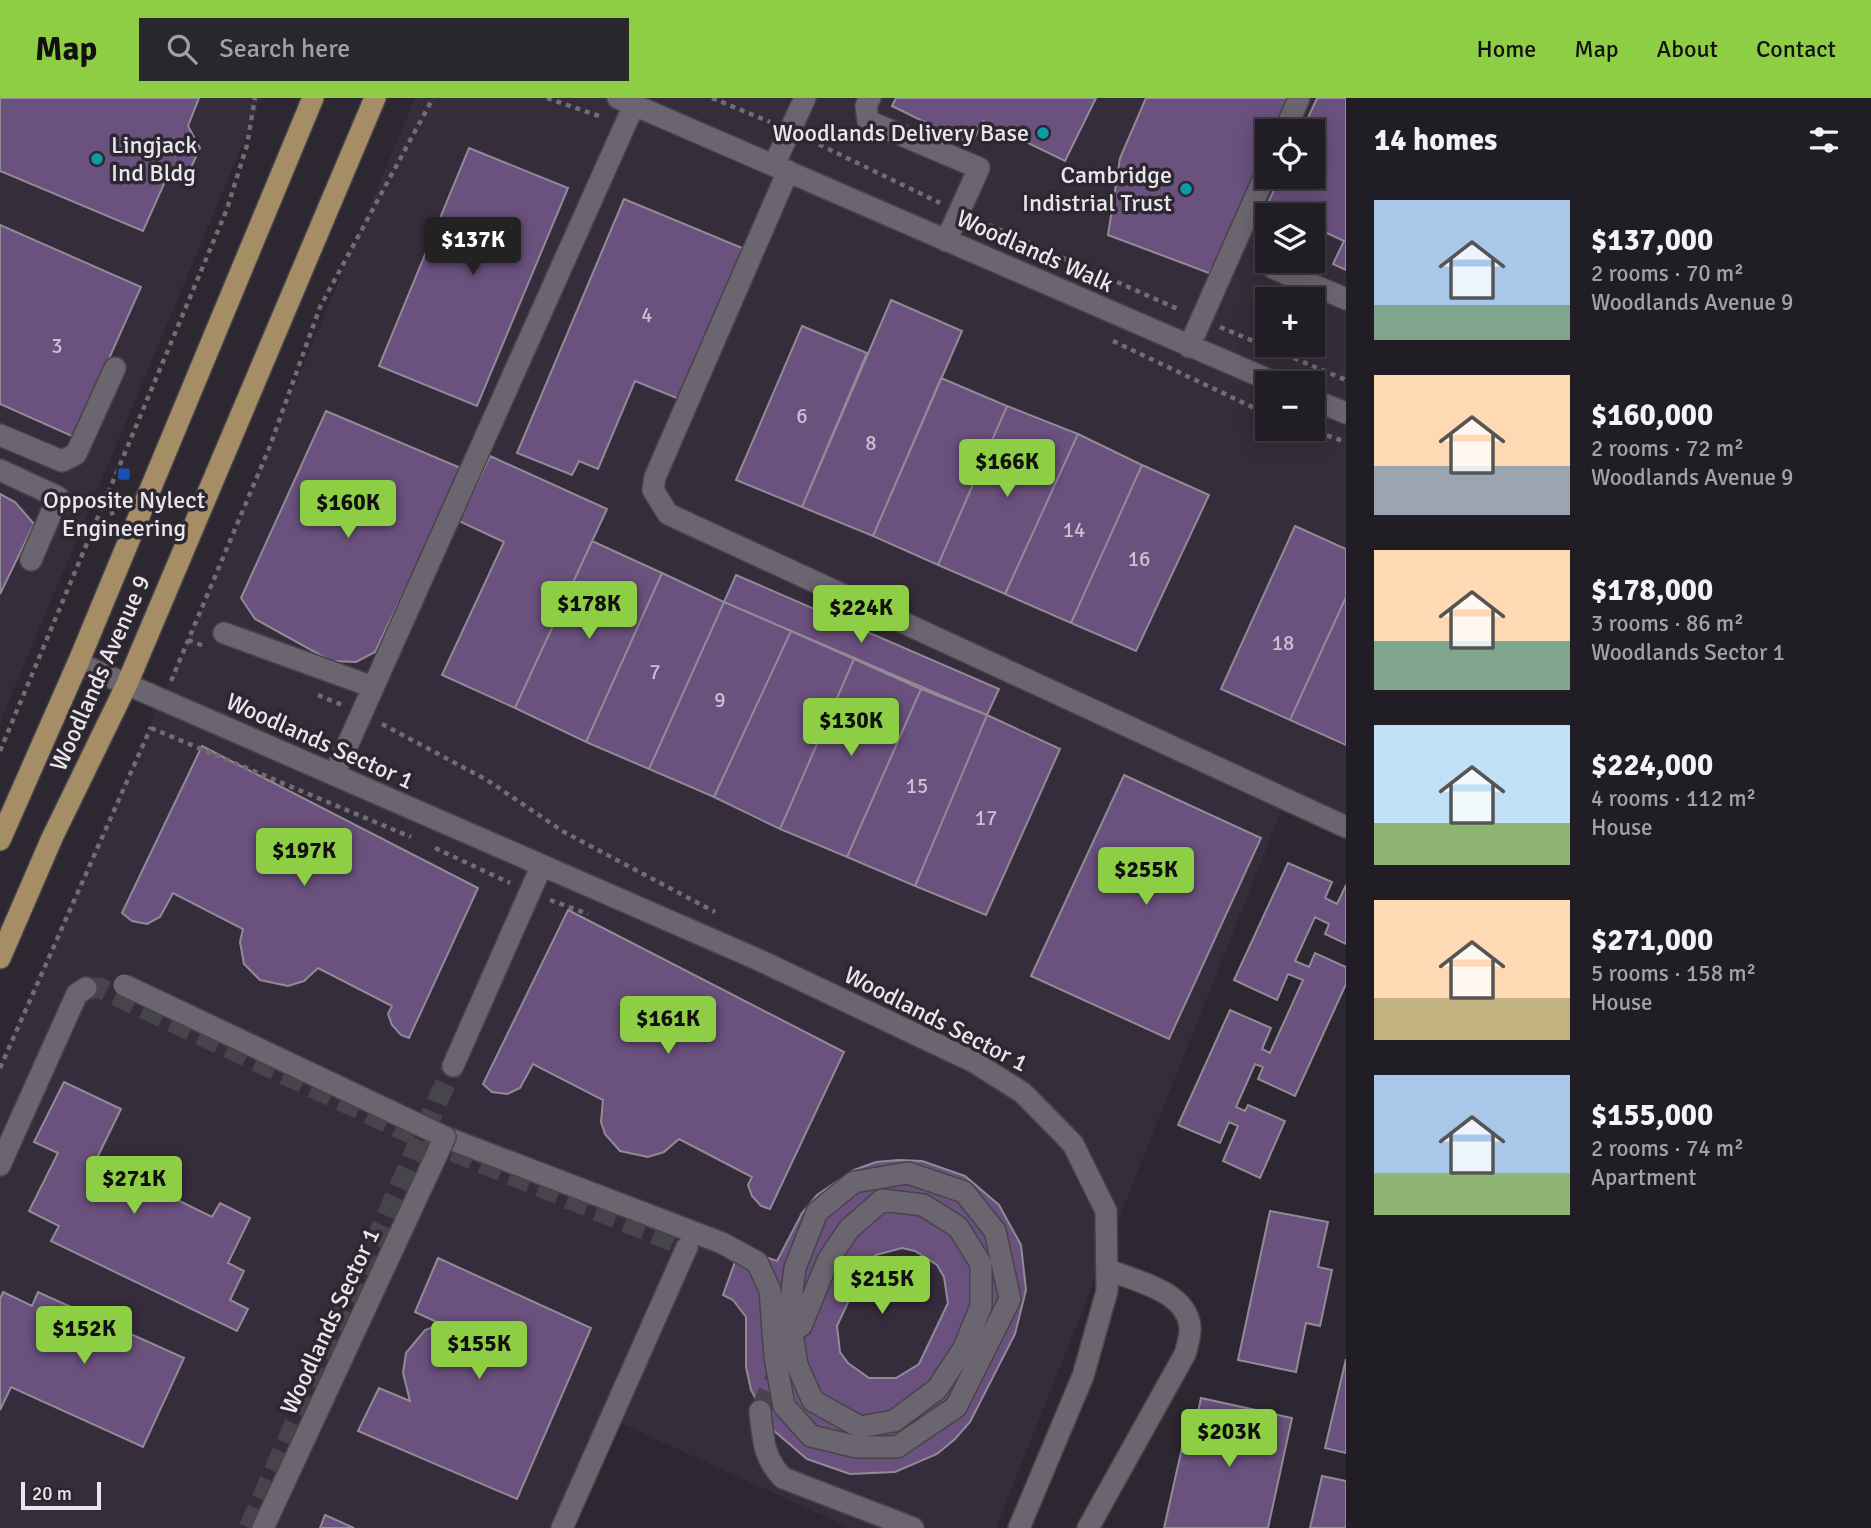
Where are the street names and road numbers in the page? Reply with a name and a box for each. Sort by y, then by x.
street label: Woodlands Walk [952,203,1118,299]
street label: Woodlands Avenue 9 [43,570,157,776]
street label: Woodlands Sector 1 [221,686,419,796]
street label: Woodlands Sector 1 [839,960,1033,1078]
street label: Woodlands Sector 1 [274,1223,386,1419]

